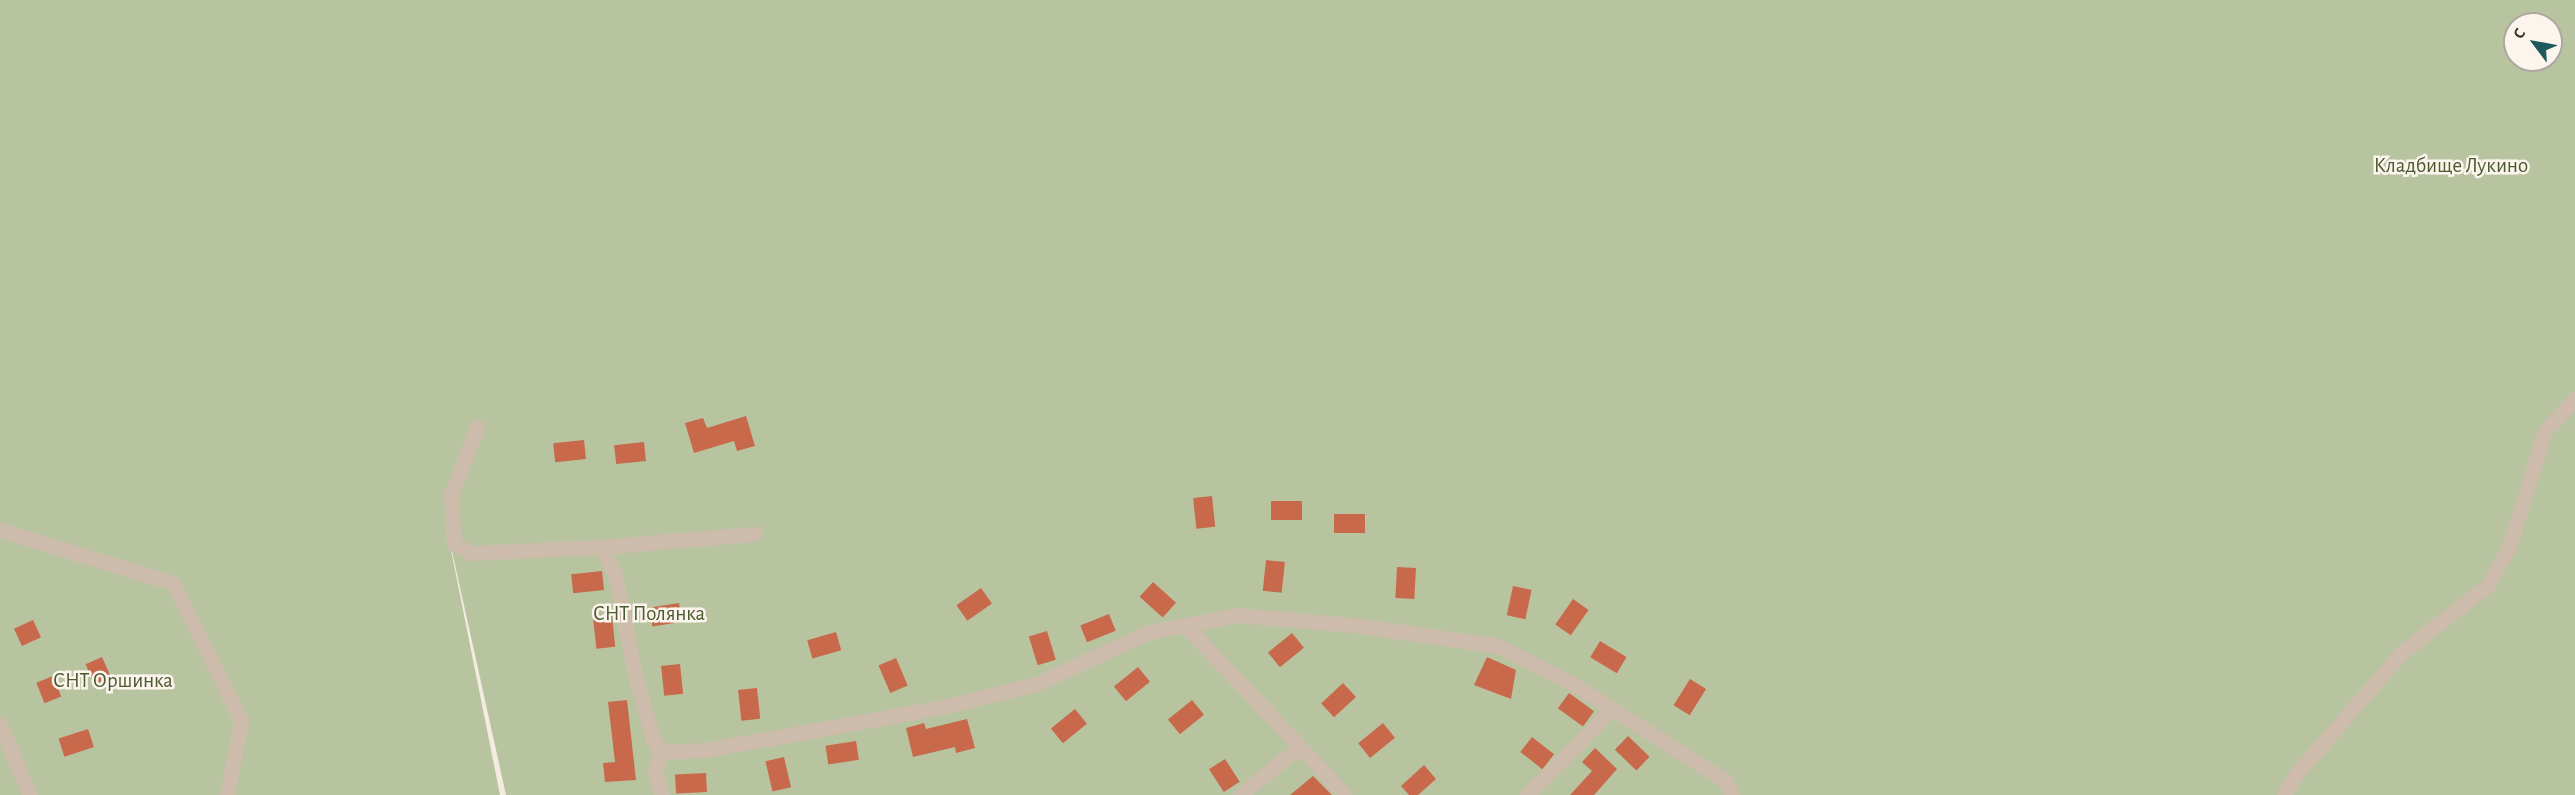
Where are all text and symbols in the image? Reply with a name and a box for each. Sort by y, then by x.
north arrow [2503,12,2563,72]
text: С [2510,26,2529,42]
park label: Кладбище Лукино [2374,153,2528,179]
park label: СНТ Полянка [593,601,705,627]
park label: СНТ Оршинка [53,668,173,694]

